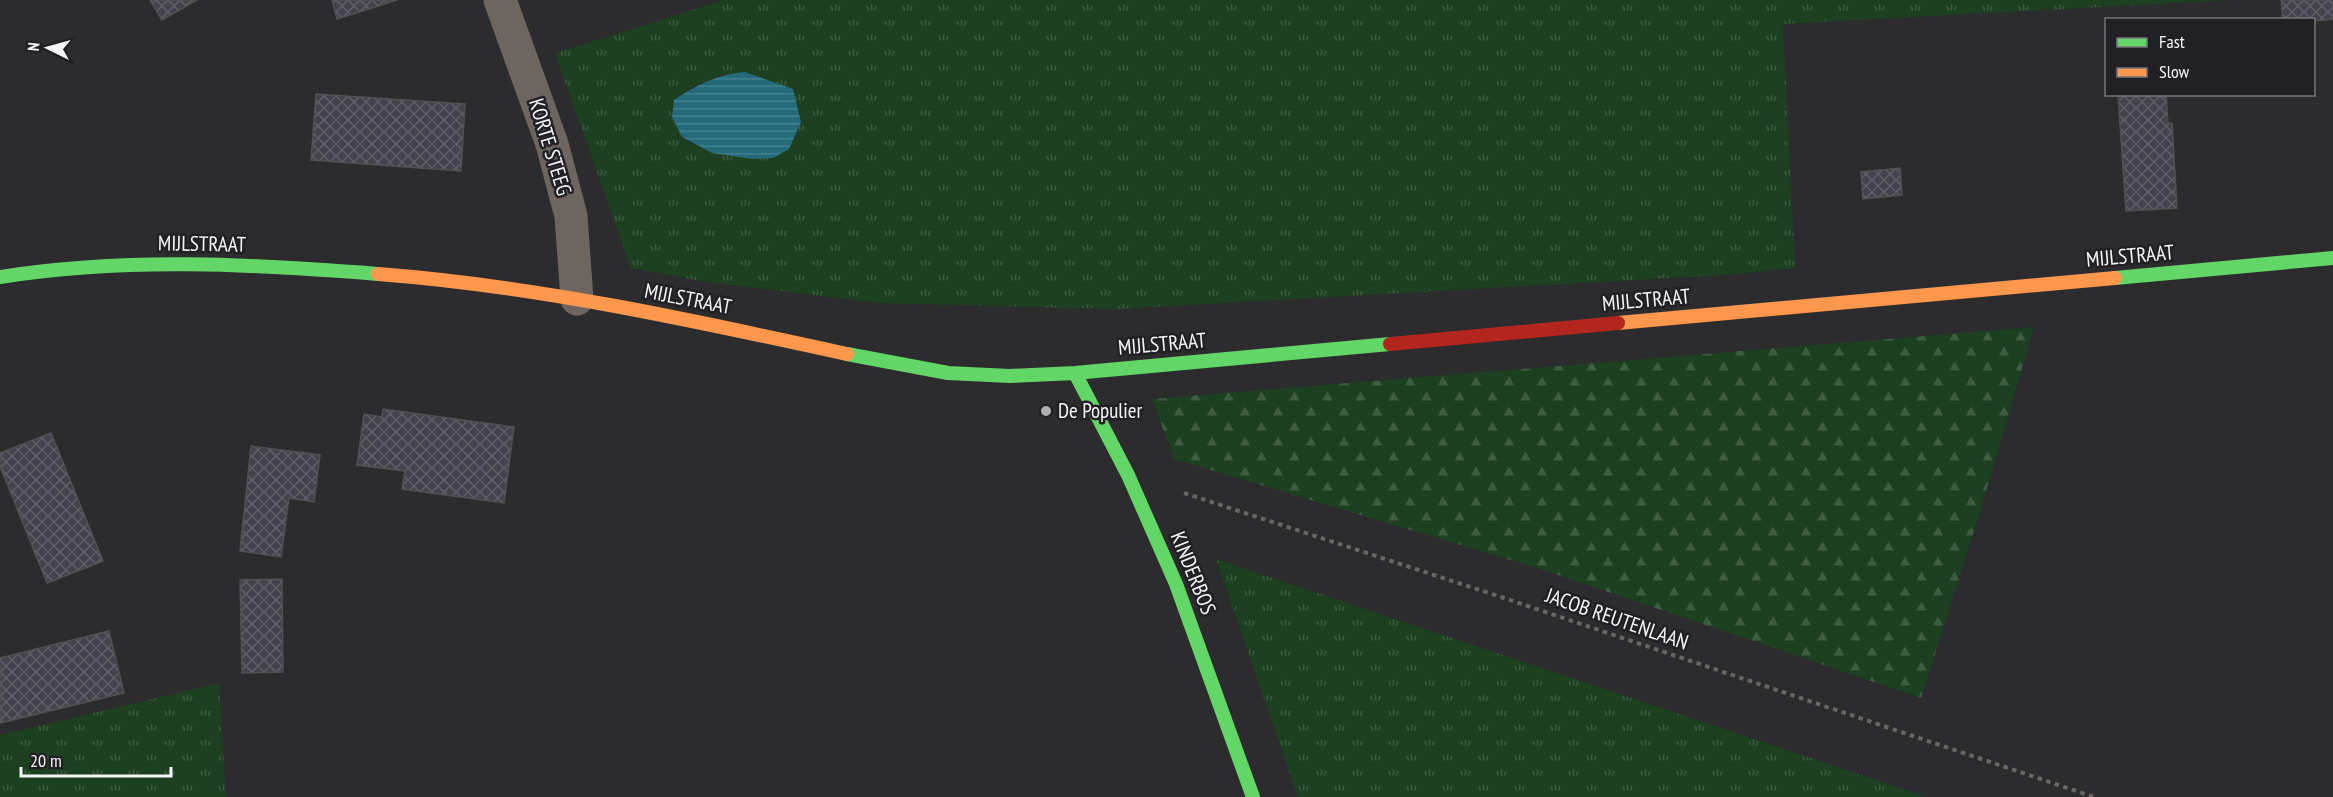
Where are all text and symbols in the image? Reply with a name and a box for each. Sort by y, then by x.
north arrow [18,18,78,78]
legend [2105,18,2315,96]
text: Fast [2159,30,2185,53]
text: N [23,42,43,52]
text: Slow [2159,60,2190,83]
street label: KORTE STEEG [523,95,578,199]
street label: MIJLSTRAAT [158,229,247,258]
street label: MIJLSTRAAT [2085,238,2176,273]
street label: MIJLSTRAAT [642,277,735,320]
street label: MIJLSTRAAT [1601,282,1692,317]
street label: MIJLSTRAAT [1117,326,1208,361]
place label: De Populier [1058,397,1142,424]
marker: De Populier [1039,404,1053,418]
street label: KINDERBOS [1165,527,1222,618]
street label: JACOB REUTENLAAN [1541,581,1692,656]
scale bar [21,740,171,778]
text: 20 m [30,749,62,772]

